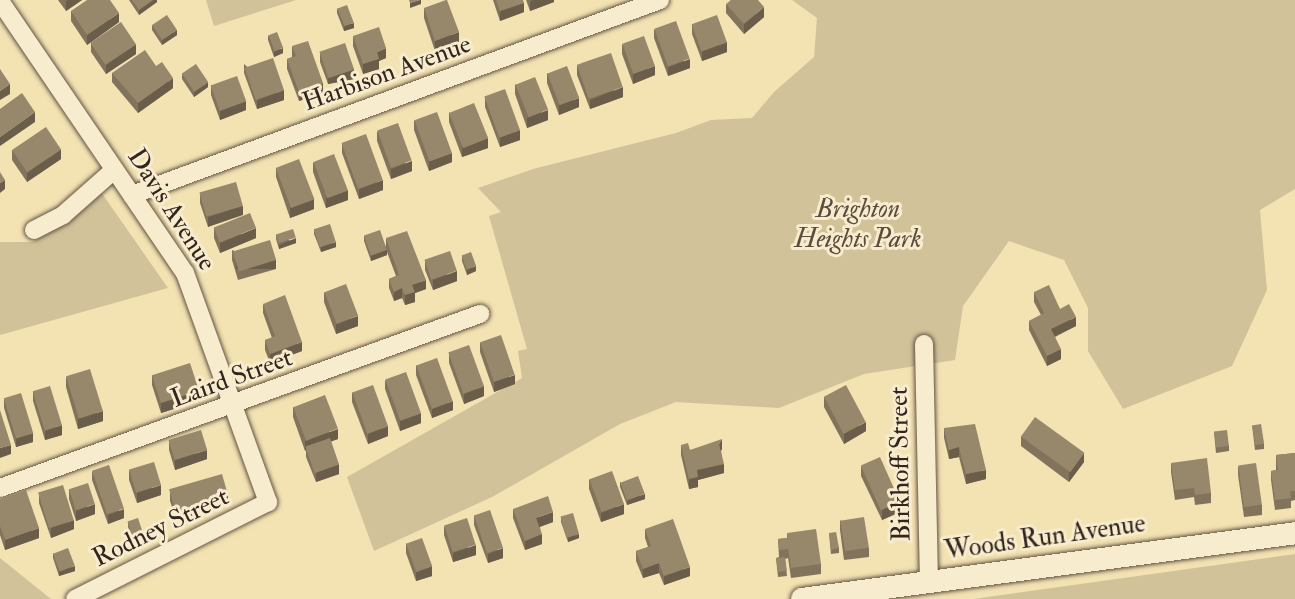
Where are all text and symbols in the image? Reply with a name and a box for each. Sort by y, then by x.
street label: Harbison Avenue [299,29,475,119]
street label: Davis Avenue [120,143,222,277]
park label: Brighton Heights Park [795,194,921,255]
street label: Laird Street [167,343,297,415]
street label: Birkhoff Street [884,386,918,542]
street label: Rodney Street [88,482,234,574]
street label: Woods Run Avenue [943,508,1147,568]

